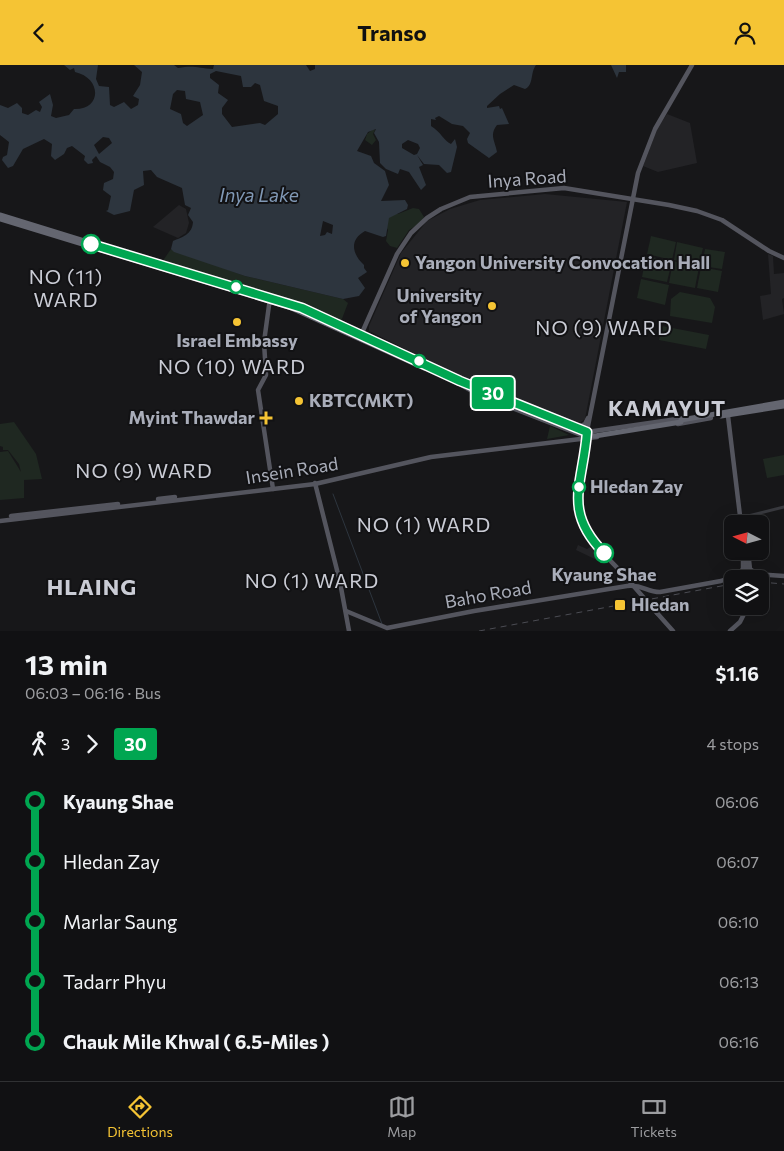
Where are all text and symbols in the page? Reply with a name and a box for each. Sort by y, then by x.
icon: back [25,19,53,47]
text: Transo [357,19,427,46]
icon: person [731,19,759,47]
street label: Inya Road [487,164,567,192]
water label: Inya Lake [219,183,299,206]
unlabelled marker [81,234,101,254]
place label: Yangon University Convocation Hall [415,251,710,273]
marker: Yangon University Convocation Hall [399,257,411,269]
district label: NO (11) WARD [29,264,103,311]
unlabelled marker [229,280,243,294]
place label: University of Yangon [397,284,482,327]
marker: University of Yangon [486,300,498,312]
district label: NO (9) WARD [535,315,673,339]
marker: Israel Embassy [231,316,243,328]
place label: Israel Embassy [176,329,298,351]
district label: NO (10) WARD [158,354,306,378]
unlabelled marker [412,354,426,368]
line badge: 30 [470,377,516,409]
text: 30 [482,382,504,404]
place label: KBTC(MKT) [309,389,413,411]
district label: KAMAYUT [608,394,726,421]
marker: KBTC(MKT) [293,395,305,407]
place label: Myint Thawdar [129,406,256,428]
marker: Myint Thawdar [259,411,273,425]
street label: Insein Road [244,452,340,488]
district label: NO (9) WARD [75,458,213,482]
place label: Hledan Zay [590,475,683,497]
marker: Hledan Zay [572,480,586,494]
district label: NO (1) WARD [357,512,491,536]
north arrow [724,515,769,560]
map controls [724,515,769,615]
marker: Kyaung Shae [594,543,614,563]
place label: Kyaung Shae [551,563,657,585]
district label: NO (1) WARD [245,568,379,592]
button: layers [724,570,769,615]
district label: HLAING [47,573,137,600]
street label: Baho Road [443,576,533,612]
place label: Hledan [631,593,689,615]
marker: Hledan [613,598,627,612]
text: 13 min [25,647,108,681]
text: $1.16 [716,662,759,685]
text: 06:03 – 06:16 · Bus [25,683,161,702]
icon: walk [25,730,53,758]
icon: forward [78,730,106,758]
text: 30 [124,733,147,755]
text: 3 [61,734,70,753]
text: 4 stops [707,734,759,753]
text: Kyaung Shae [63,790,174,813]
text: 06:06 [715,792,759,811]
text: Hledan Zay [63,850,160,873]
text: 06:07 [716,852,759,871]
text: Marlar Saung [63,910,177,933]
text: 06:10 [718,912,759,931]
text: Tadarr Phyu [63,970,166,993]
text: 06:13 [719,972,759,991]
text: Chauk Mile Khwal ( 6.5-Miles ) [63,1030,329,1053]
text: 06:16 [719,1032,759,1051]
tab: Directions [107,1093,173,1140]
tab: Map [387,1093,416,1140]
tab: Tickets [631,1093,677,1140]

